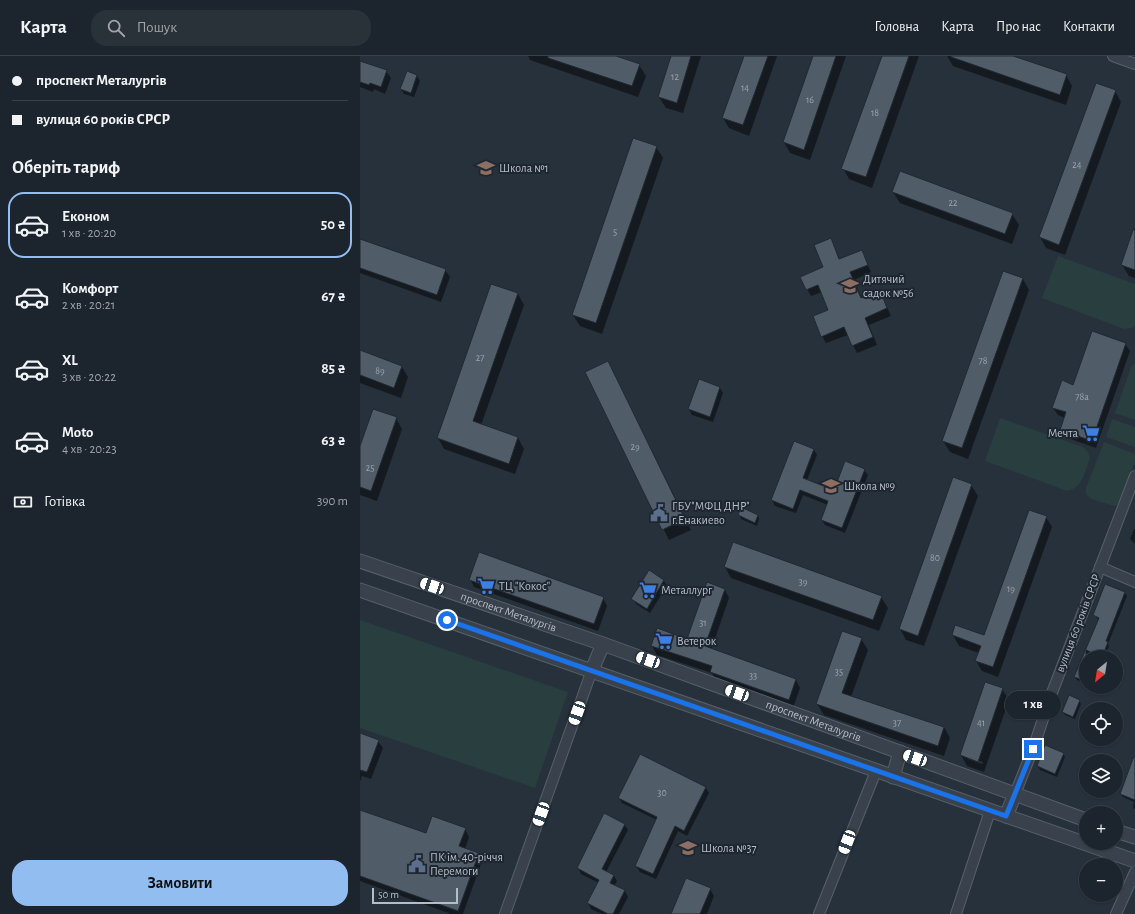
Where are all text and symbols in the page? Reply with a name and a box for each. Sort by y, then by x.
search box [91,10,371,46]
icon: search [105,17,127,39]
text: Карта [20,18,67,37]
text: Пошук [137,20,177,35]
text: Головна [874,20,919,34]
text: Карта [941,20,974,34]
text: Про нас [996,20,1041,34]
text: Контакти [1063,20,1115,34]
house number: 12 [671,72,679,82]
text: проспект Металургів [36,73,167,88]
house number: 14 [741,83,749,93]
house number: 16 [806,95,814,105]
house number: 18 [871,108,879,118]
text: вулиця 60 років СРСР [36,112,170,127]
school or university icon: Школа №1 [476,158,496,178]
text: Оберіть тариф [12,159,120,177]
house number: 24 [1072,160,1082,170]
place label: Школа №1 [499,162,549,174]
house number: 22 [948,198,958,208]
icon: car [14,207,50,243]
text: Економ [62,209,110,224]
text: 50 ₴ [321,217,346,232]
text: 1 хв · 20:20 [62,227,116,240]
house number: 5 [613,227,617,237]
place label: Дитячий садок №56 [863,273,914,299]
school or university icon: Дитячий садок №56 [840,276,860,296]
icon: car [14,279,50,315]
text: Комфорт [62,281,118,296]
text: 67 ₴ [321,289,346,304]
text: 2 хв · 20:21 [62,299,115,312]
icon: car [14,351,50,387]
text: XL [62,353,78,368]
house number: 27 [476,353,484,363]
house number: 78 [979,356,988,366]
text: 85 ₴ [321,361,346,376]
house number: 89 [375,366,385,376]
text: 3 хв · 20:22 [62,371,116,384]
house number: 78а [1075,392,1089,402]
icon: car [14,423,50,459]
supermarket icon: Мечта [1081,423,1101,443]
text: Moto [62,425,94,440]
place label: Мечта [1048,427,1079,439]
text: 63 ₴ [321,433,346,448]
house number: 29 [630,442,640,452]
text: 4 хв · 20:23 [62,443,116,456]
house number: 25 [366,463,374,473]
school or university icon: Школа №9 [821,476,841,496]
place label: Школа №9 [844,480,896,492]
icon: cash [12,491,34,513]
text: Готівка [44,494,85,509]
text: 390 m [317,495,348,508]
place label: ГБУ"МФЦ ДНР" г.Енакиево [672,500,750,526]
public building icon: ГБУ"МФЦ ДНР" г.Енакиево [649,503,669,523]
house number: 80 [930,553,940,563]
street label: вулиця 60 років СРСР [1054,572,1103,674]
car [419,576,445,596]
supermarket icon: ТЦ "Кокос" [476,576,496,596]
house number: 39 [799,577,808,587]
place label: ТЦ "Кокос" [499,580,550,592]
supermarket icon: Металлург [638,580,658,600]
place label: Металлург [661,584,713,597]
house number: 19 [1007,584,1015,594]
street label: проспект Металургів [459,590,558,634]
route start [438,611,456,629]
house number: 31 [699,618,707,628]
supermarket icon: Ветерок [654,631,674,651]
place label: Ветерок [677,635,717,647]
car [635,650,661,670]
north arrow [1079,650,1123,694]
map controls [1079,650,1123,902]
house number: 35 [835,667,843,677]
house number: 33 [749,671,757,681]
car [724,683,750,703]
callout: 1 хв [1005,691,1061,719]
street label: проспект Металургів [764,698,863,744]
text: 1 хв [1023,698,1043,711]
car [567,700,587,726]
button: locate [1079,702,1123,746]
house number: 37 [893,718,901,728]
house number: 41 [977,718,985,728]
route end [1024,740,1042,758]
car [902,748,928,768]
button: layers [1079,754,1123,798]
house number: 30 [657,788,667,798]
car [531,801,551,827]
button: + [1079,806,1123,850]
car [837,829,857,855]
school or university icon: Школа №37 [678,838,698,858]
place label: Школа №37 [701,842,757,854]
place label: ПК ім. 40-річчя Перемоги [430,851,503,877]
public building icon: ПК ім. 40-річчя Перемоги [407,854,427,874]
button: − [1079,858,1123,902]
button: Замовити [12,860,348,906]
scale bar [372,886,458,905]
text: 50 m [378,889,399,900]

